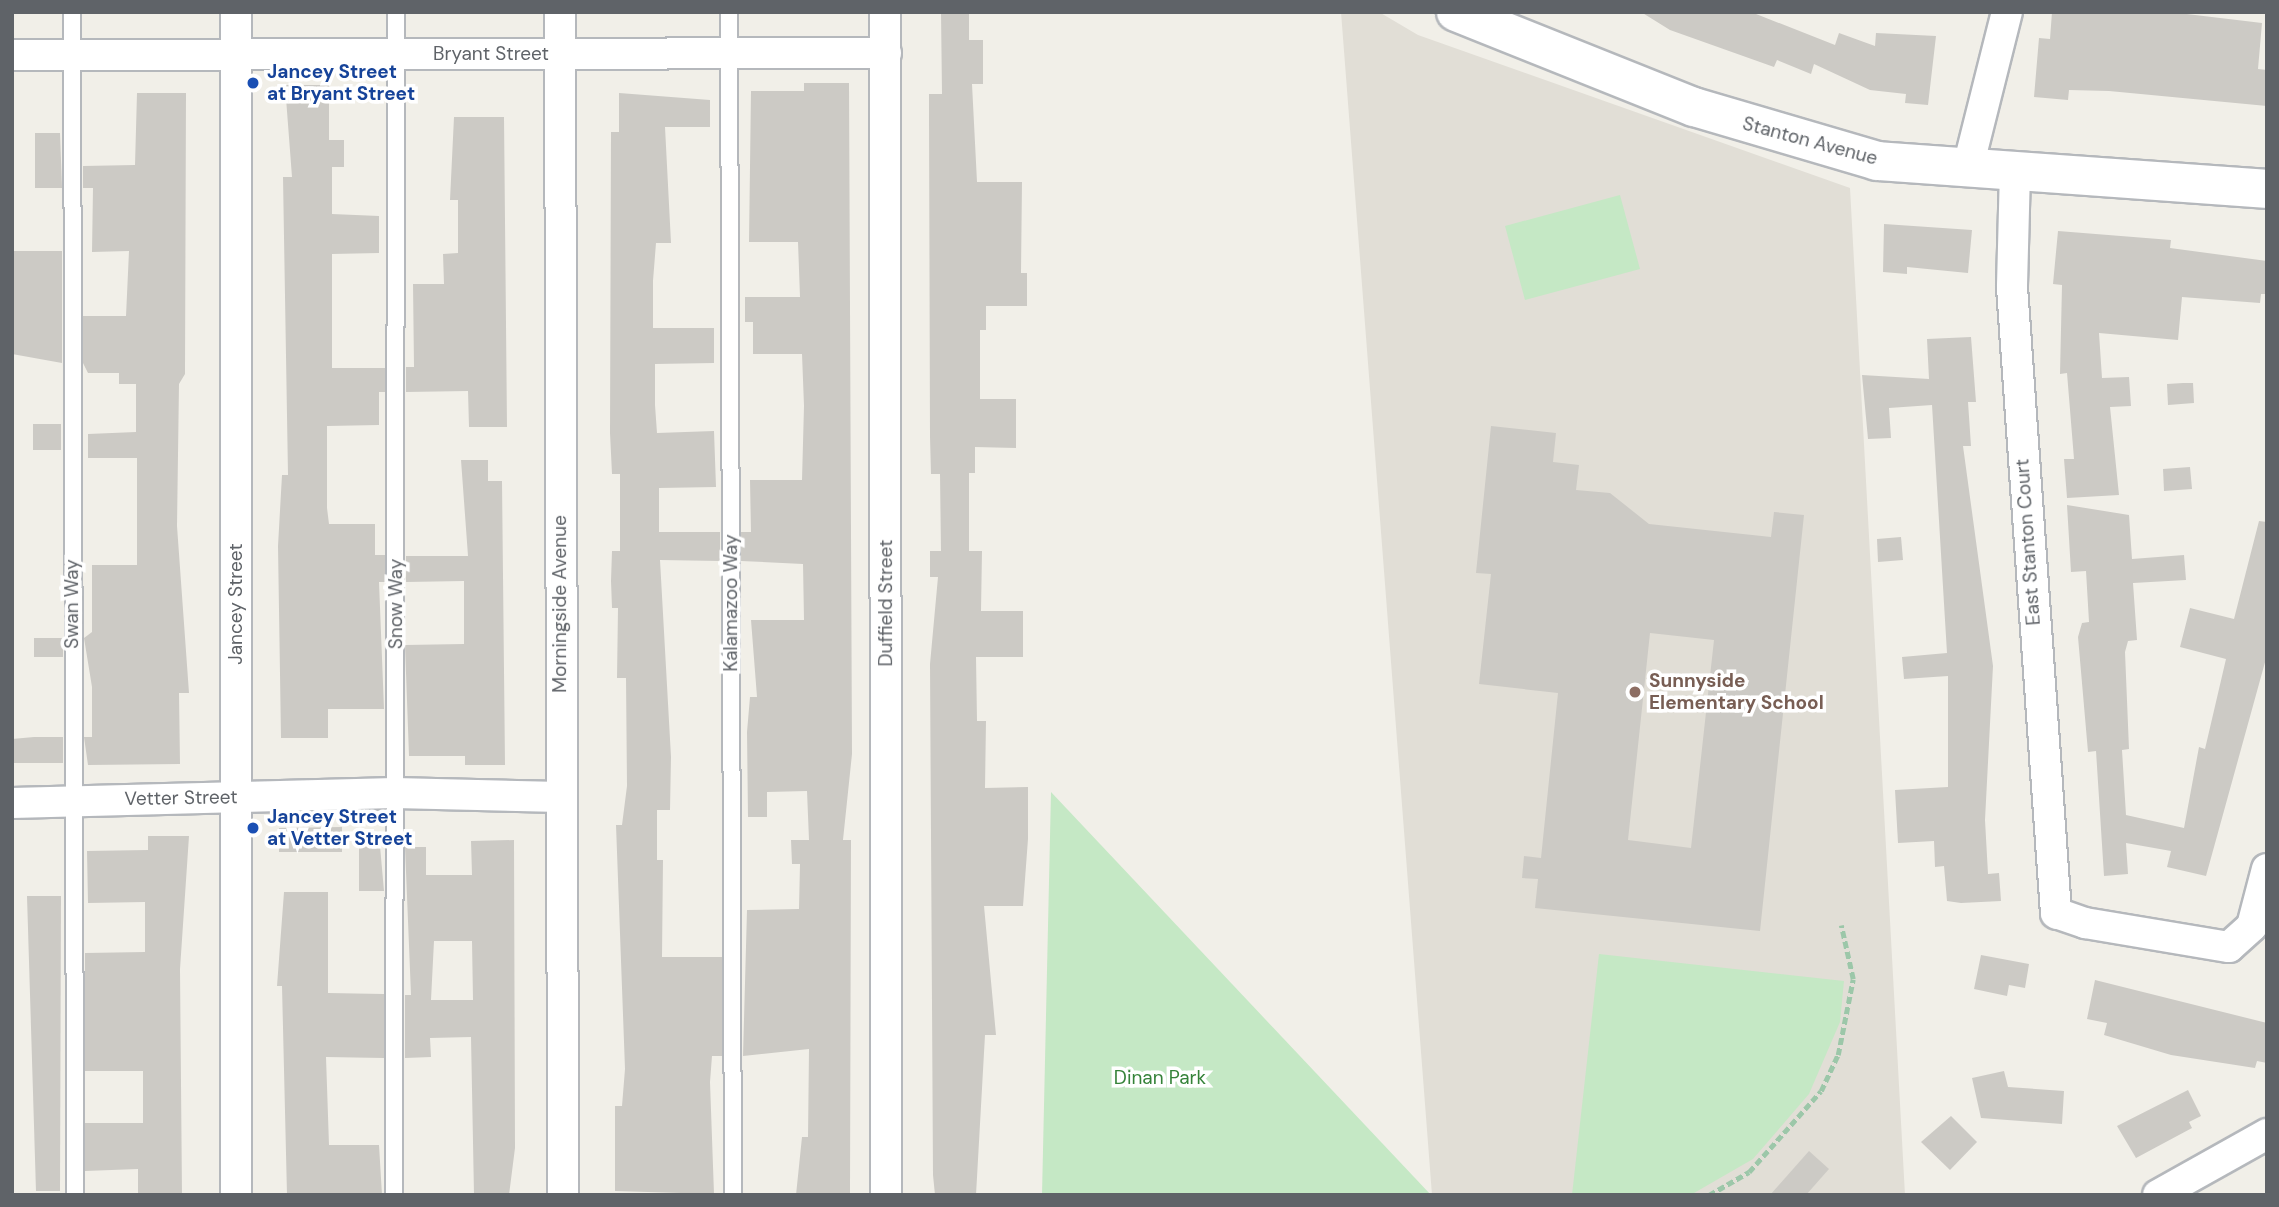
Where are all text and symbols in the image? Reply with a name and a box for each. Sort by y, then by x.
street label: Bryant Street [433,43,549,65]
place label: Jancey Street at Bryant Street [267,61,415,105]
marker: Jancey Street at Bryant Street [245,75,261,91]
street label: Stanton Avenue [1740,112,1880,170]
street label: East Stanton Court [2011,458,2045,626]
street label: Morningside Avenue [549,515,571,693]
street label: Kalamazoo Way [720,534,742,672]
street label: Duffield Street [875,540,897,666]
street label: Jancey Street [225,543,247,665]
street label: Swan Way [61,559,83,649]
street label: Snow Way [385,559,407,649]
place label: Sunnyside Elementary School [1649,670,1824,714]
marker: Sunnyside Elementary School [1627,684,1643,700]
street label: Vetter Street [124,786,238,810]
place label: Jancey Street at Vetter Street [267,806,412,850]
marker: Jancey Street at Vetter Street [245,820,261,836]
park label: Dinan Park [1114,1067,1206,1089]

